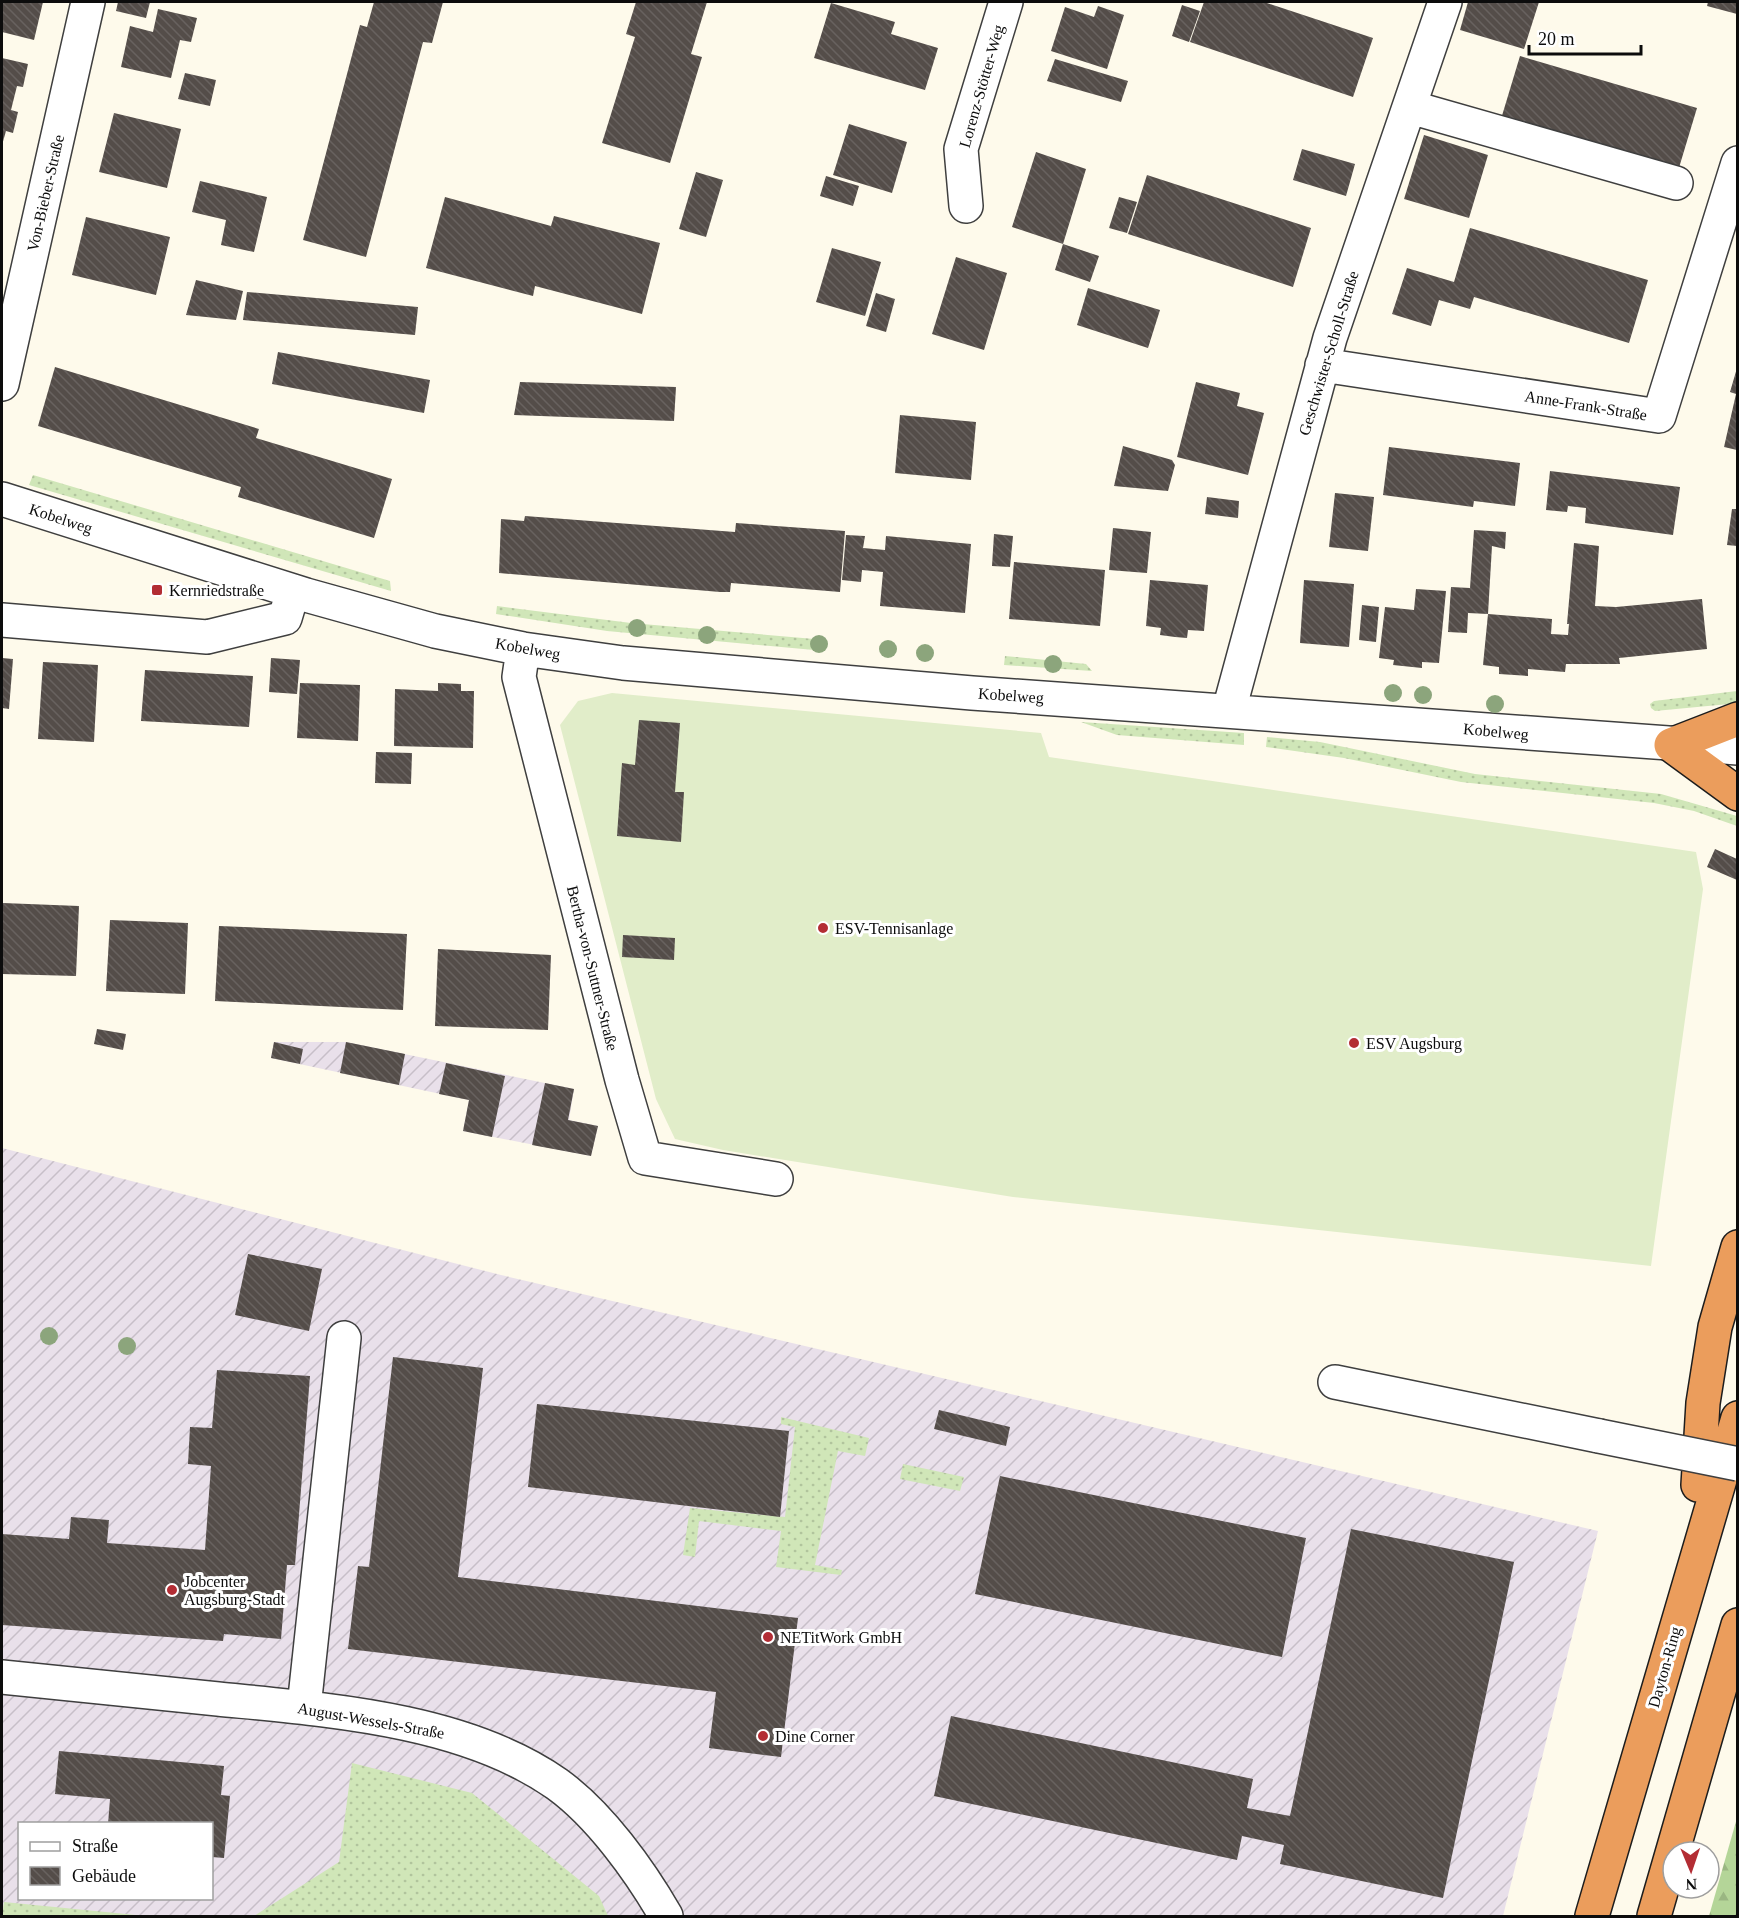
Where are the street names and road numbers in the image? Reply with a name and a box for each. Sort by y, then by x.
street label: Lorenz-Stötter-Weg [956,23,1008,150]
street label: Von-Bieber-Straße [24,133,67,253]
street label: Geschwister-Scholl-Straße [1295,269,1362,437]
street label: Anne-Frank-Straße [1524,387,1648,424]
street label: Kobelweg [27,500,95,538]
street label: Kobelweg [494,634,562,664]
street label: Kobelweg [977,685,1044,707]
street label: Kobelweg [1462,720,1529,744]
street label: Bertha-von-Suttner-Straße [564,884,621,1052]
street label: Dayton-Ring [1645,1625,1685,1710]
street label: August-Wessels-Straße [296,1699,446,1743]

